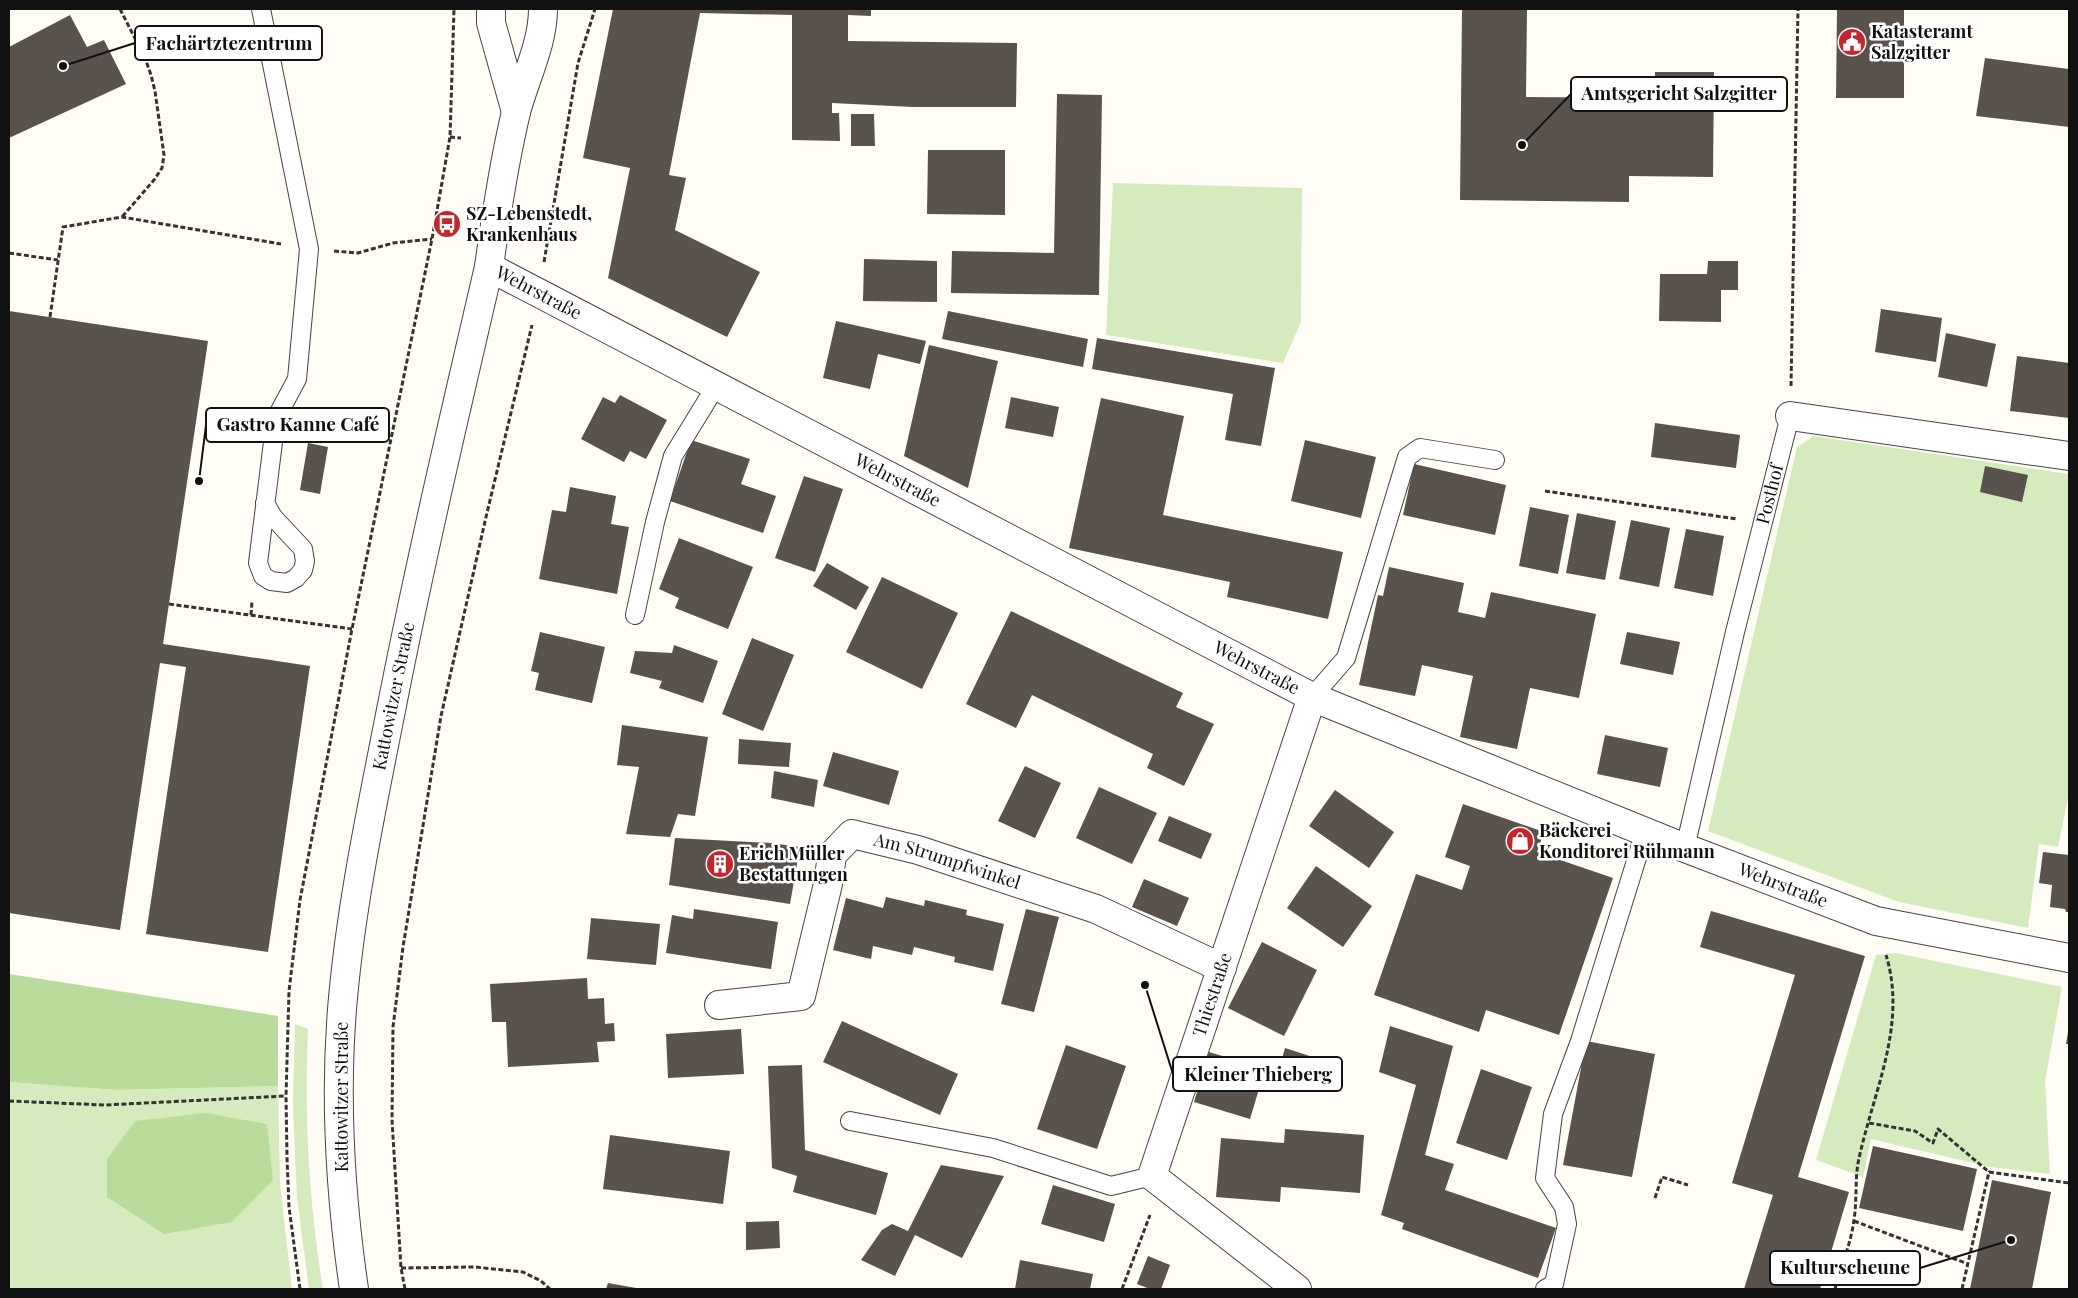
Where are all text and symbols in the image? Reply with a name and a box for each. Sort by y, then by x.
place label: Katasteramt Salzgitter [1871,19,1973,64]
callout: Fachärtztezentrum [135,26,322,60]
public building icon: Katasteramt Salzgitter [1837,27,1867,57]
text: Fachärtztezentrum [146,29,312,55]
callout: Amtsgericht Salzgitter [1571,77,1787,111]
text: Amtsgericht Salzgitter [1580,79,1777,105]
place label: SZ-Lebenstedt, Krankenhaus [466,201,592,246]
bus stop icon: SZ-Lebenstedt, Krankenhaus [432,209,462,239]
street label: Wehrstraße [491,259,586,324]
callout: Gastro Kanne Café [206,408,389,442]
text: Gastro Kanne Café [217,410,379,436]
street label: Wehrstraße [850,447,945,512]
street label: Posthof [1750,459,1789,526]
street label: Kattowitzer Straße [366,620,420,772]
street label: Wehrstraße [1209,634,1304,699]
place label: Bäckerei Konditorei Rühmann [1539,818,1715,863]
shop icon: Bäckerei Konditorei Rühmann [1505,826,1535,856]
street label: Am Strumpfwinkel [871,827,1024,894]
place label: Erich Müller Bestattungen [739,841,848,886]
building icon: Erich Müller Bestattungen [705,849,735,879]
street label: Wehrstraße [1734,856,1832,913]
street label: Thiestraße [1186,949,1237,1039]
street label: Kattowitzer Straße [329,1022,353,1172]
callout: Kleiner Thieberg [1173,1057,1342,1091]
text: Kleiner Thieberg [1184,1060,1333,1086]
callout: Kulturscheune [1770,1251,1920,1285]
text: Kulturscheune [1780,1253,1910,1279]

